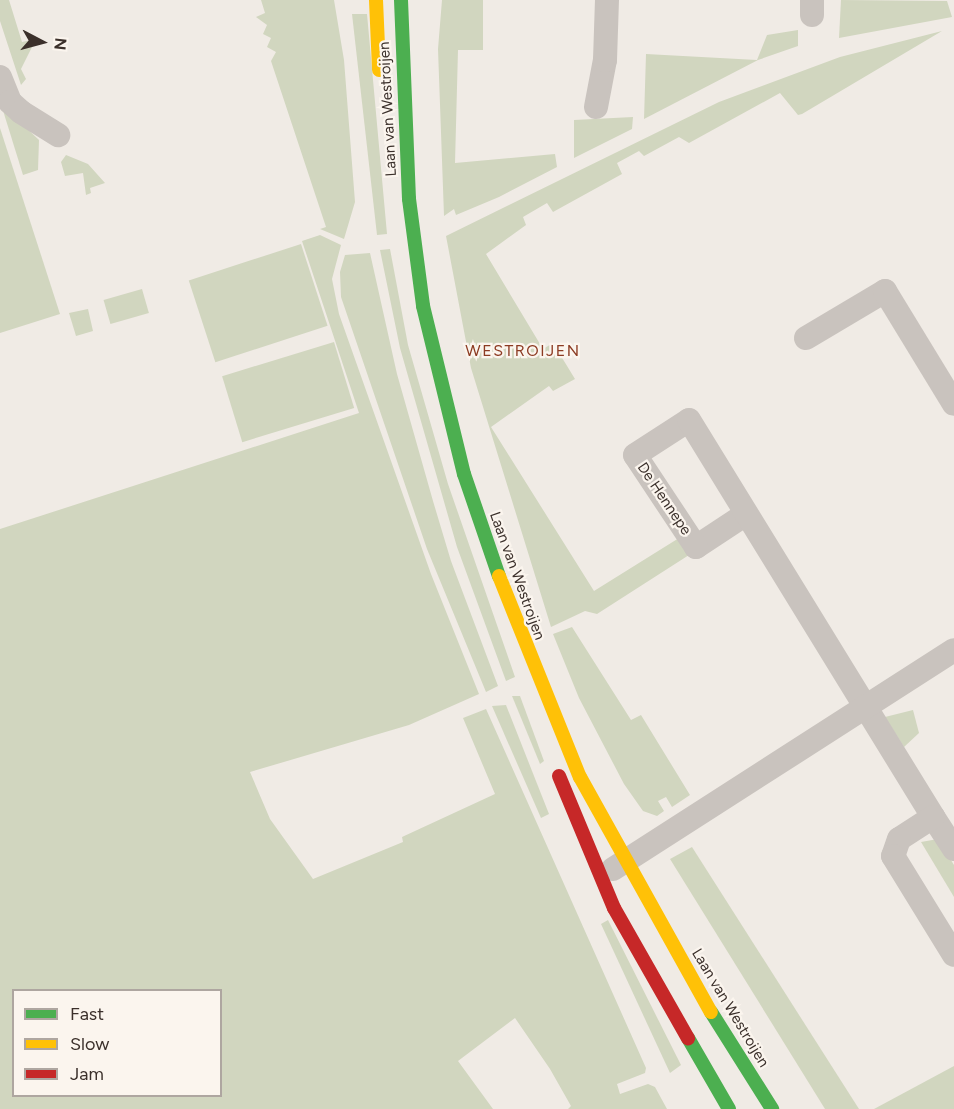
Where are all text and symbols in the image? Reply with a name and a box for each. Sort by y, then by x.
north arrow [12,12,72,72]
text: N [50,37,70,51]
street label: Laan van Westroijen [375,41,401,177]
district label: WESTROIJEN [465,341,581,361]
street label: De Hennepe [633,459,695,539]
street label: Laan van Westroijen [485,509,549,643]
street label: Laan van Westroijen [688,946,772,1070]
legend [12,989,222,1097]
text: Fast [70,1003,104,1025]
text: Slow [70,1033,109,1055]
text: Jam [70,1063,104,1085]

